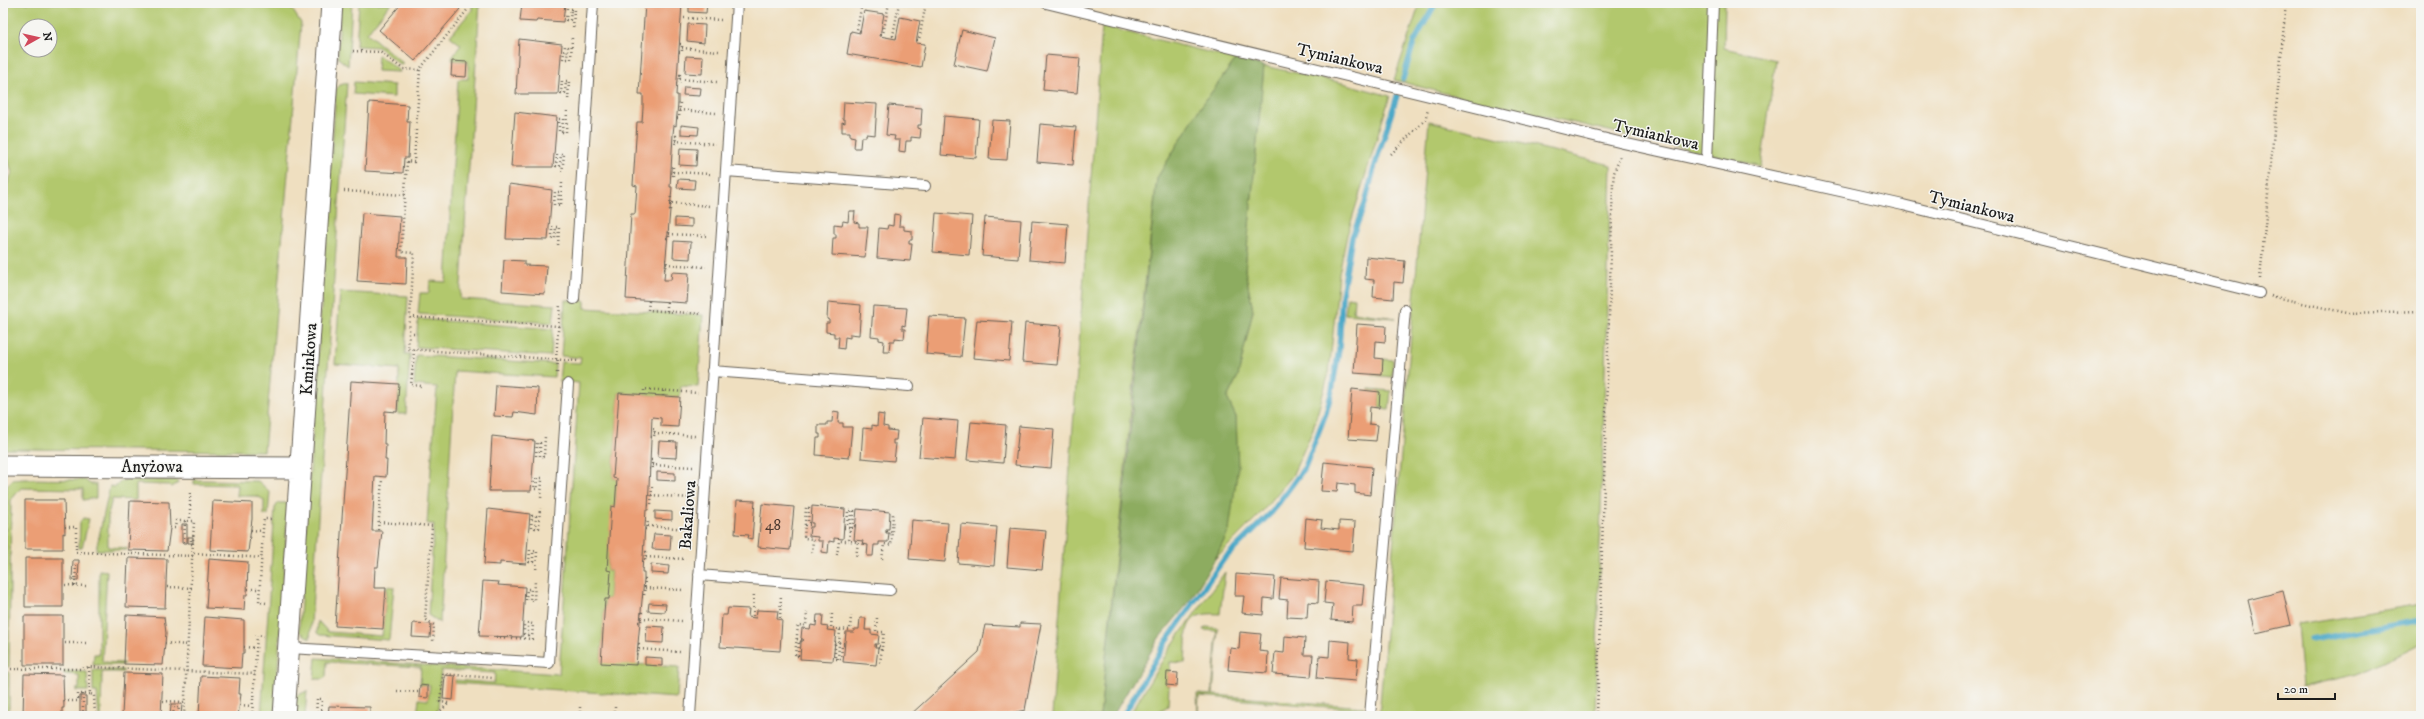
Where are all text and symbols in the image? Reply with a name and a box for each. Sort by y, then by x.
north arrow [18,18,58,58]
text: N [39,31,54,42]
street label: Tymiankowa [1294,38,1386,80]
street label: Tymiankowa [1610,114,1702,156]
street label: Tymiankowa [1926,186,2018,228]
street label: Kminkowa [295,321,323,396]
street label: Anyżowa [121,456,183,478]
street label: Bakaliowa [675,479,701,550]
house number: 48 [765,516,781,535]
scale bar [2278,675,2335,701]
text: 20 m [2284,682,2308,697]

